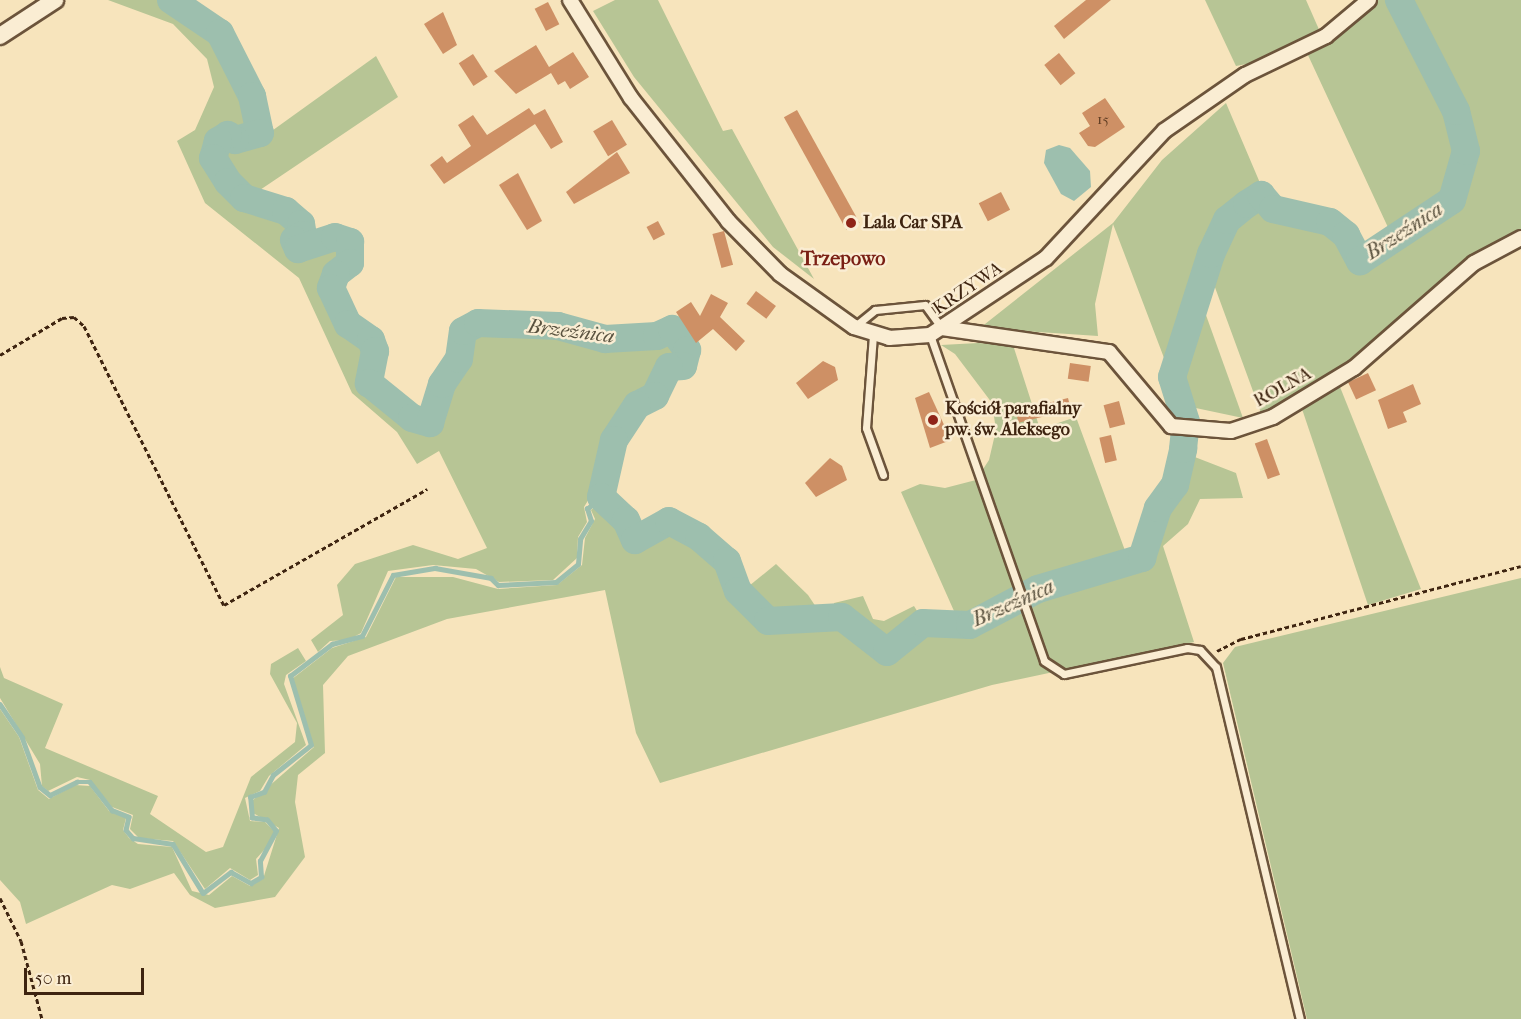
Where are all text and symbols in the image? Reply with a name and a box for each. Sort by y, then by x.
house number: 15 [1097,111,1109,129]
water label: Brzeźnica [1361,197,1447,265]
place label: Lala Car SPA [863,212,963,234]
marker: Lala Car SPA [844,216,858,230]
district label: Trzepowo [801,246,885,270]
street label: KRZYWA [929,258,1007,320]
water label: Brzeźnica [526,314,616,348]
street label: ROLNA [1250,363,1316,413]
place label: Kościół parafialny pw. św. Aleksego [945,399,1081,442]
marker: Kościół parafialny pw. św. Aleksego [926,413,940,427]
water label: Brzeźnica [968,574,1058,632]
scale bar [27,956,147,994]
text: 50 m [35,968,71,989]

